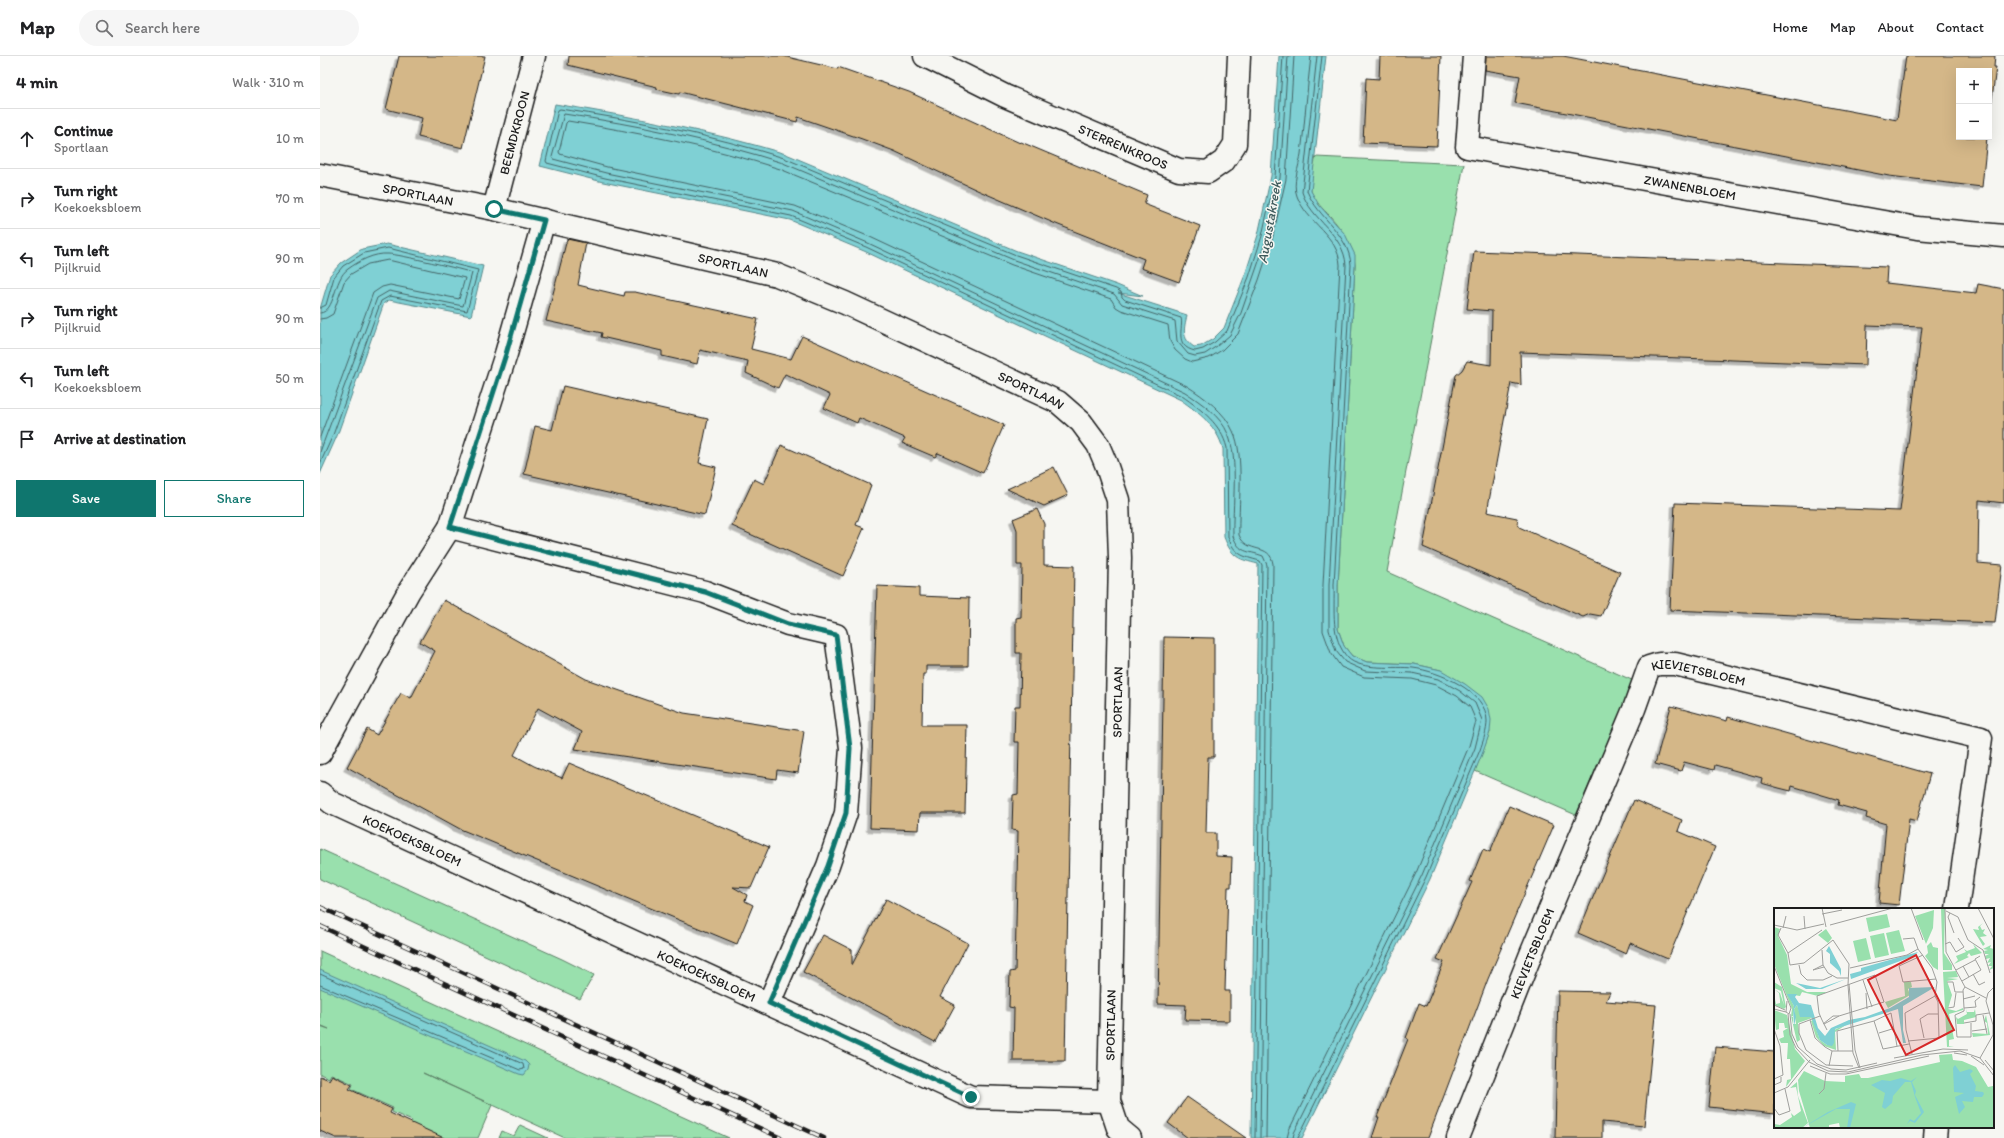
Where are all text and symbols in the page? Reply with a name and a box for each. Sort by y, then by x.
search box [79,10,359,46]
text: Map [20,16,55,39]
icon: search [93,17,115,39]
text: Search here [125,19,200,37]
text: Home [1773,19,1808,36]
text: Map [1830,19,1856,36]
text: About [1878,19,1914,36]
text: Contact [1936,19,1984,36]
map controls [1956,68,1992,140]
button: + [1956,68,1992,104]
text: 4 min [16,72,58,92]
text: Walk · 310 m [232,75,304,90]
street label: BEEMDKROON [496,89,533,176]
button: − [1956,104,1992,140]
street label: STERRENKROOS [1076,121,1170,172]
text: Continue [54,122,113,140]
icon: ahead [16,128,38,150]
text: 10 m [276,131,304,146]
text: Sportlaan [54,140,108,155]
street label: ZWANENBLOEM [1643,172,1737,203]
water label: Augustakreek [1254,179,1285,265]
street label: SPORTLAAN [382,180,455,209]
text: Turn right [54,182,118,200]
icon: right [16,188,38,210]
text: 70 m [276,191,304,206]
text: Koekoeksbloem [54,200,141,215]
route start [485,200,503,218]
text: Turn left [54,242,109,260]
icon: left [16,248,38,270]
street label: SPORTLAAN [697,250,770,281]
text: 90 m [275,251,304,266]
text: Pijlkruid [54,260,101,275]
text: Turn right [54,302,118,320]
icon: right [16,308,38,330]
text: 90 m [275,311,304,326]
text: Pijlkruid [54,320,101,335]
text: Turn left [54,362,109,380]
icon: left [16,368,38,390]
street label: SPORTLAAN [996,368,1067,412]
text: 50 m [275,371,304,386]
text: Koekoeksbloem [54,380,141,395]
icon: arrive [16,428,38,450]
text: Arrive at destination [54,430,186,448]
button: Save [16,480,156,517]
button: Share [164,480,304,517]
street label: KIEVIETSBLOEM [1649,656,1747,689]
street label: SPORTLAAN [1109,666,1126,738]
street label: KOEKOEKSBLOEM [360,811,464,870]
street label: KIEVIETSBLOEM [1507,906,1557,1001]
inset map [1774,908,1994,1128]
street label: KOEKOEKSBLOEM [655,947,758,1005]
street label: SPORTLAAN [1102,989,1119,1061]
route end [962,1088,980,1106]

